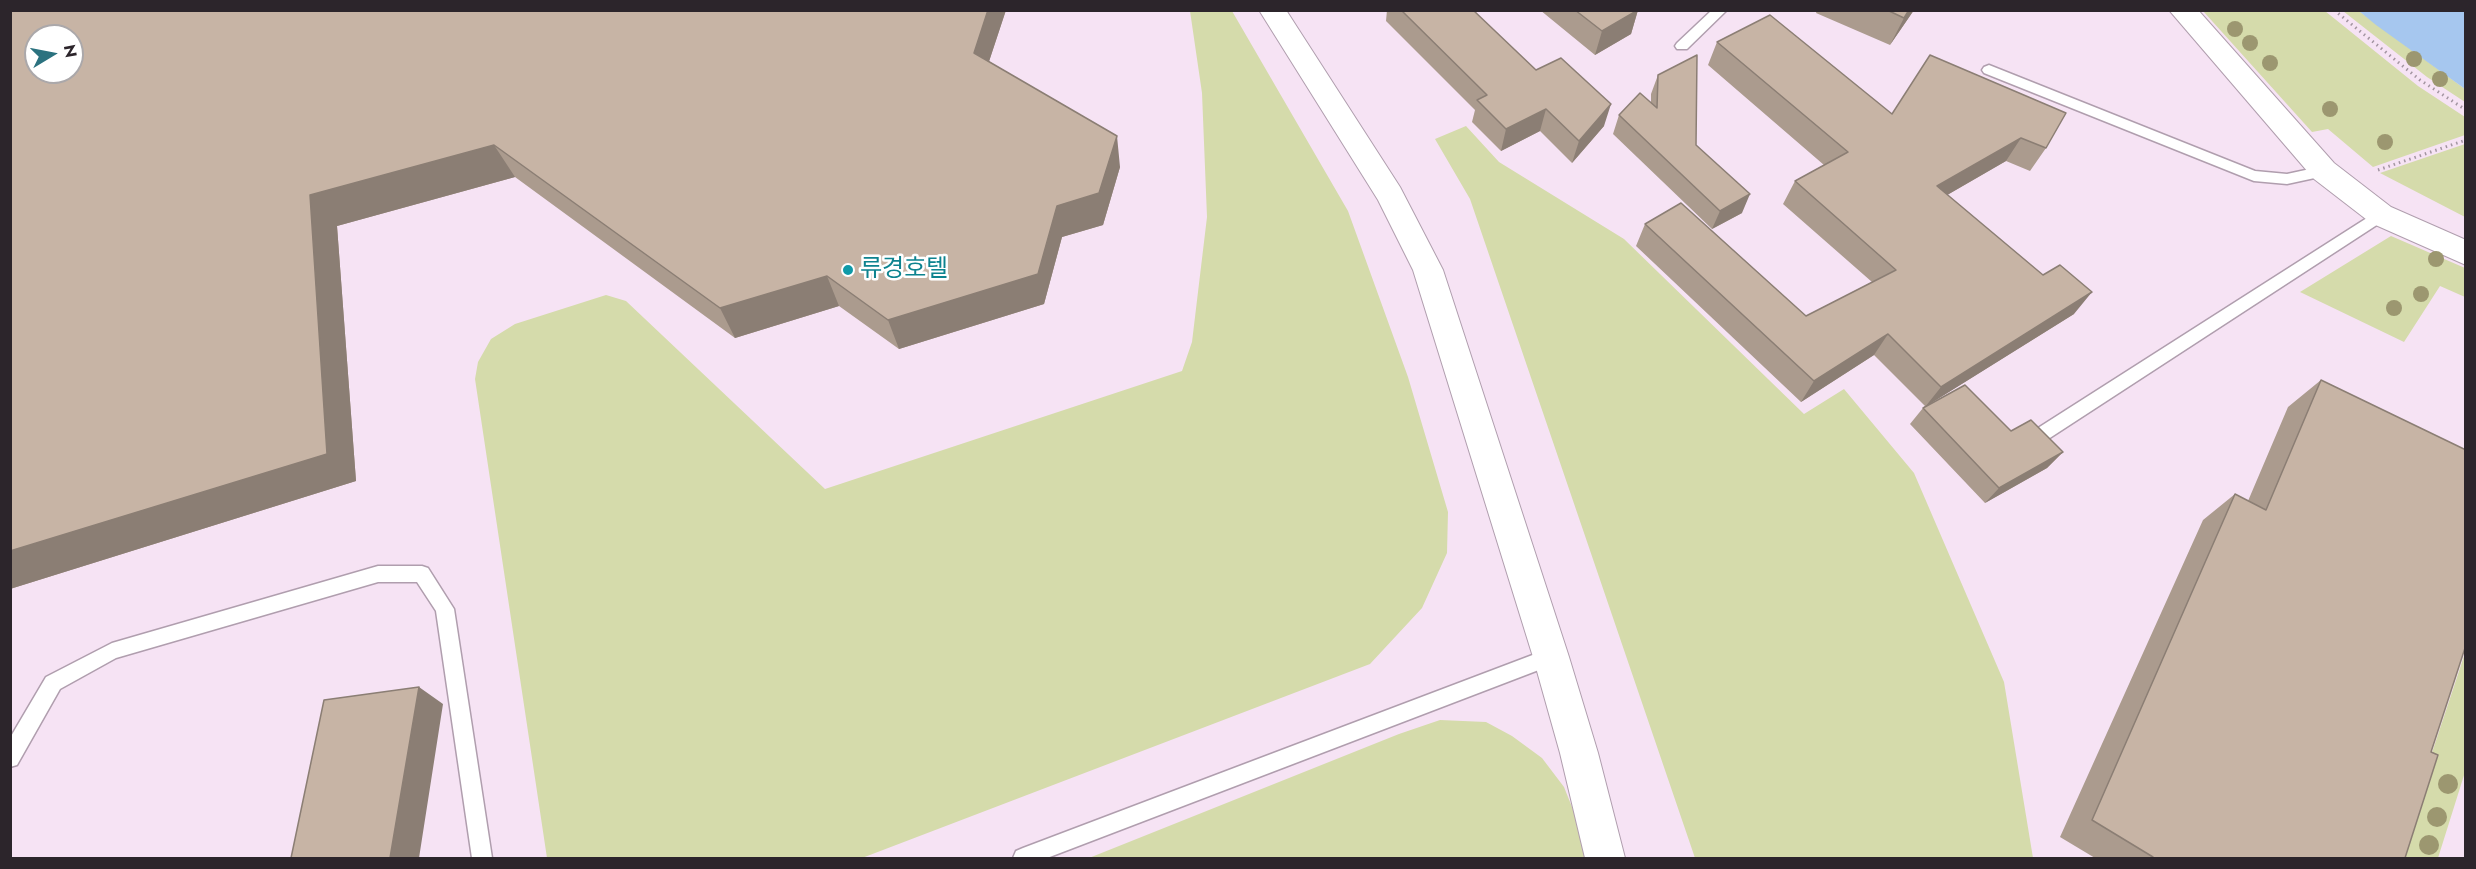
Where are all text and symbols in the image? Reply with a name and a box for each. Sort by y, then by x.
north arrow [24,24,84,84]
text: N [58,43,83,59]
place label: 류경호텔 [860,256,948,284]
marker: 류경호텔 [841,263,855,277]

